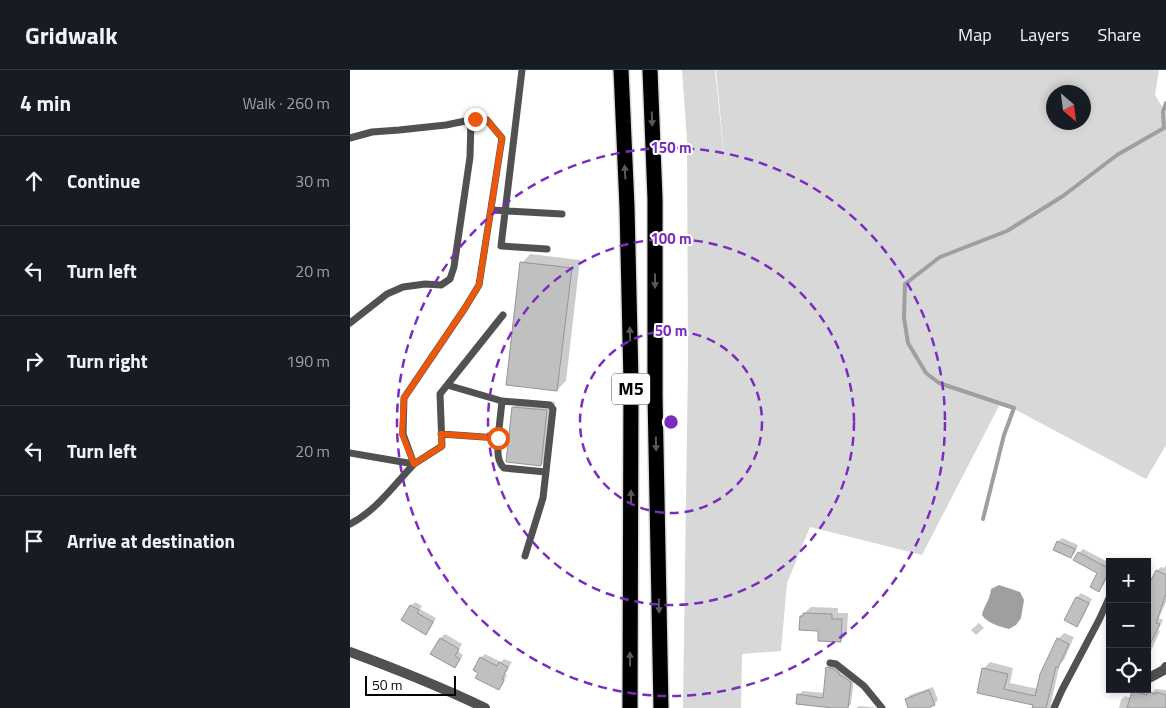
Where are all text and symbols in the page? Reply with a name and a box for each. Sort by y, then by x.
text: Gridwalk [25,17,118,53]
text: Map [958,21,992,48]
text: Layers [1020,21,1069,48]
text: Share [1097,21,1141,48]
north arrow [1046,85,1091,130]
text: 4 min [20,87,71,119]
text: Walk · 260 m [242,91,330,115]
route end [464,108,487,131]
one-way arrow [648,111,656,127]
text: 150 m [650,136,692,159]
one-way arrow [621,164,629,180]
text: Continue [67,166,140,195]
icon: ahead [20,167,48,195]
text: 30 m [295,169,330,193]
text: 100 m [650,227,692,250]
text: Turn left [67,256,137,285]
icon: left [20,257,48,285]
text: 20 m [295,259,330,283]
one-way arrow [651,273,659,289]
text: 50 m [655,319,687,342]
one-way arrow [626,326,634,342]
text: Turn right [67,346,148,375]
icon: right [20,347,48,375]
text: 190 m [286,349,330,373]
road number: M5 [612,374,650,404]
centre of rings [662,413,680,431]
route start [487,427,510,450]
text: Turn left [67,436,137,465]
one-way arrow [652,436,660,452]
icon: left [20,437,48,465]
text: 20 m [295,439,330,463]
one-way arrow [627,489,635,505]
text: Arrive at destination [67,526,235,555]
icon: arrive [20,527,48,555]
map controls [1106,558,1151,693]
button: + [1106,558,1151,603]
one-way arrow [655,598,663,614]
button: − [1106,603,1151,648]
button: locate [1106,648,1151,693]
one-way arrow [626,651,634,667]
scale bar [365,673,456,696]
text: 50 m [372,674,402,695]

